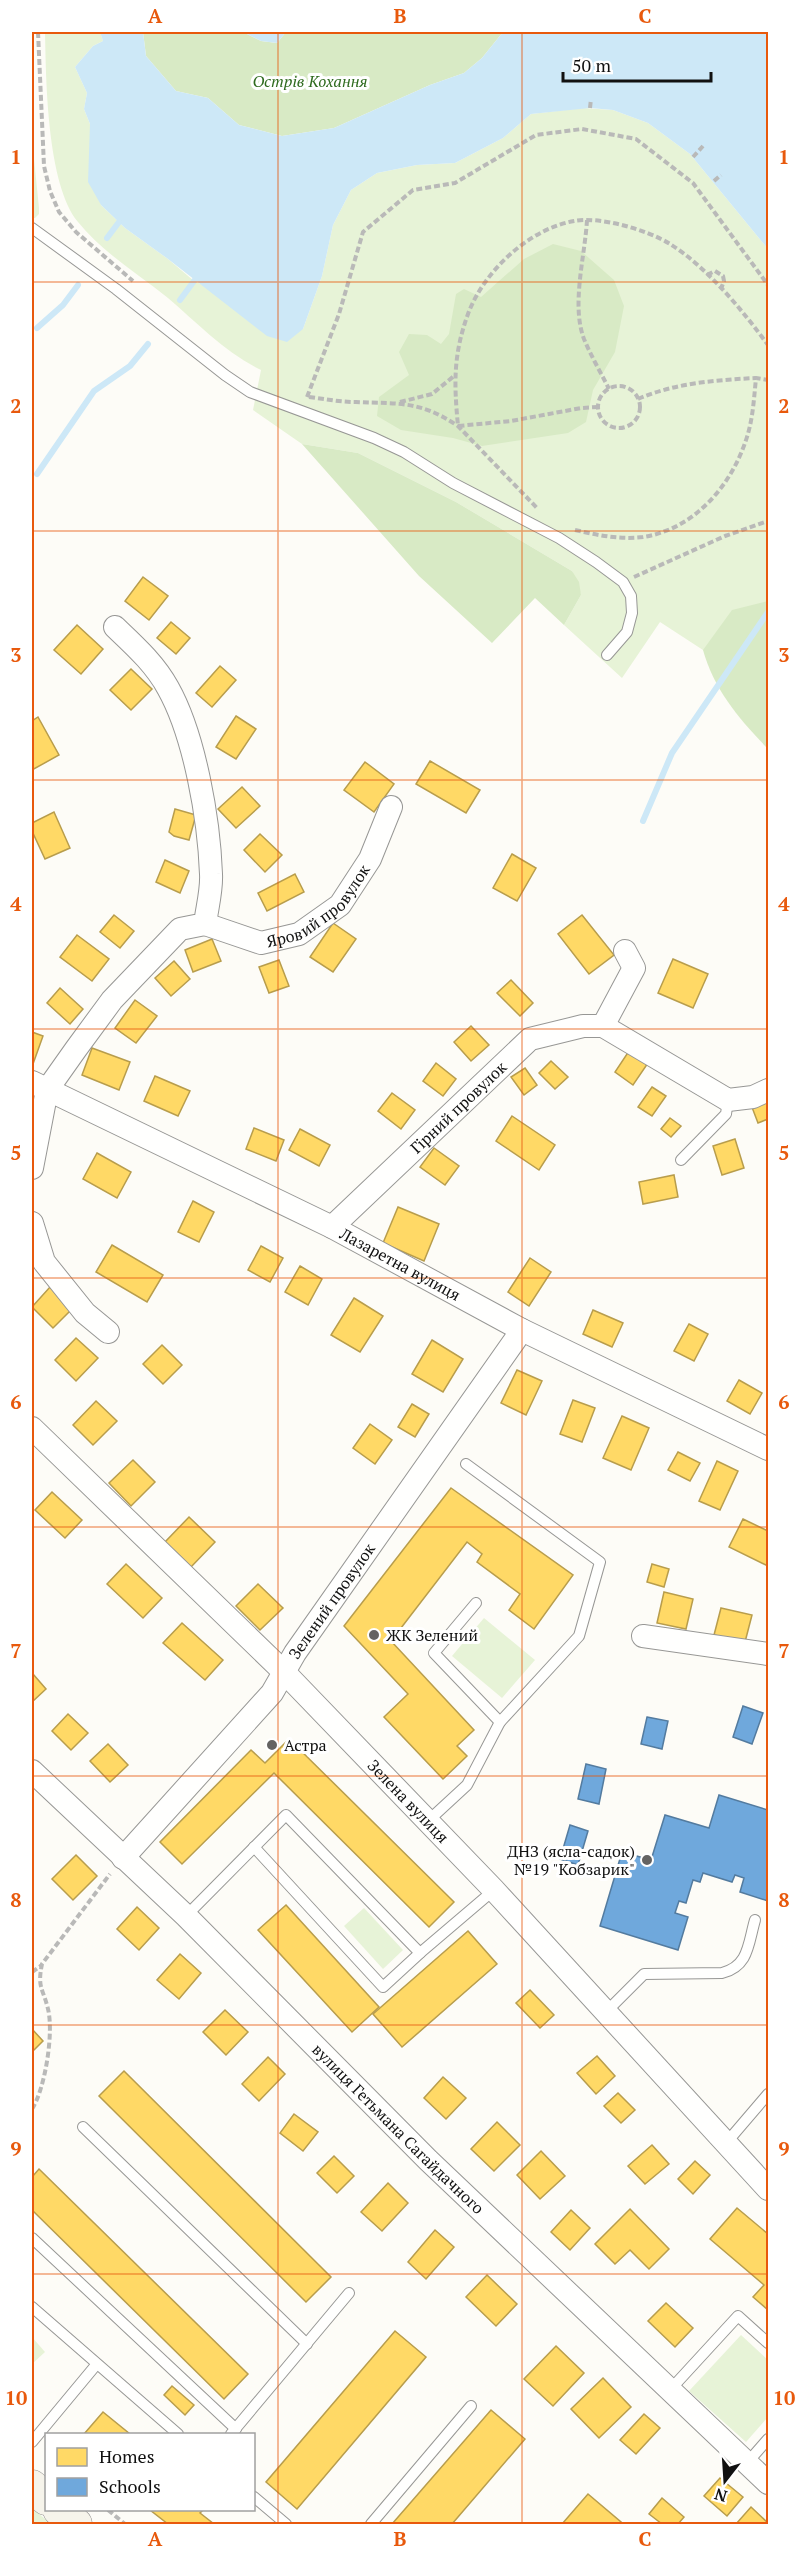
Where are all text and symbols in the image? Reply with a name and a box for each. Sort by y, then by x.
text: A [148,2,163,29]
text: B [394,2,407,29]
text: C [638,2,652,29]
scale bar [563,45,712,83]
text: 50 m [572,53,612,77]
park label: Острів Кохання [252,70,368,92]
text: 1 [10,143,22,170]
text: 1 [778,143,790,170]
text: 2 [10,392,22,419]
text: 2 [778,392,790,419]
text: 3 [10,641,22,668]
text: 3 [778,641,790,668]
street label: Яровий провулок [264,860,375,952]
text: 4 [10,890,22,917]
text: 4 [778,890,790,917]
street label: Гірний провулок [405,1056,511,1158]
text: 5 [10,1139,22,1166]
text: 5 [778,1139,790,1166]
street label: Лазаретна вулиця [335,1222,465,1306]
text: 6 [10,1388,22,1415]
text: 6 [778,1388,790,1415]
street label: Зелений провулок [283,1538,380,1663]
place label: ЖК Зелений [386,1624,478,1646]
marker: ЖК Зелений [367,1628,381,1642]
text: 7 [10,1637,22,1664]
text: 7 [778,1637,790,1664]
place label: Астра [284,1734,327,1756]
marker: Астра [265,1738,279,1752]
street label: Зелена вулиця [363,1754,454,1848]
place label: ДНЗ (ясла-садок) №19 "Кобзарик" [507,1840,635,1880]
marker: ДНЗ (ясла-садок) №19 "Кобзарик" [640,1853,654,1867]
text: 8 [10,1886,22,1913]
text: 8 [778,1886,790,1913]
street label: вулиця Гетьмана Сагайдачного [307,2039,489,2219]
text: 9 [10,2135,22,2162]
text: 9 [778,2135,790,2162]
text: 10 [5,2384,27,2411]
text: 10 [773,2384,795,2411]
legend [45,2433,255,2511]
text: Homes [99,2444,154,2468]
north arrow [695,2451,755,2511]
text: Schools [99,2474,161,2498]
text: N [712,2483,730,2508]
text: A [148,2525,163,2552]
text: B [394,2525,407,2552]
text: C [638,2525,652,2552]

